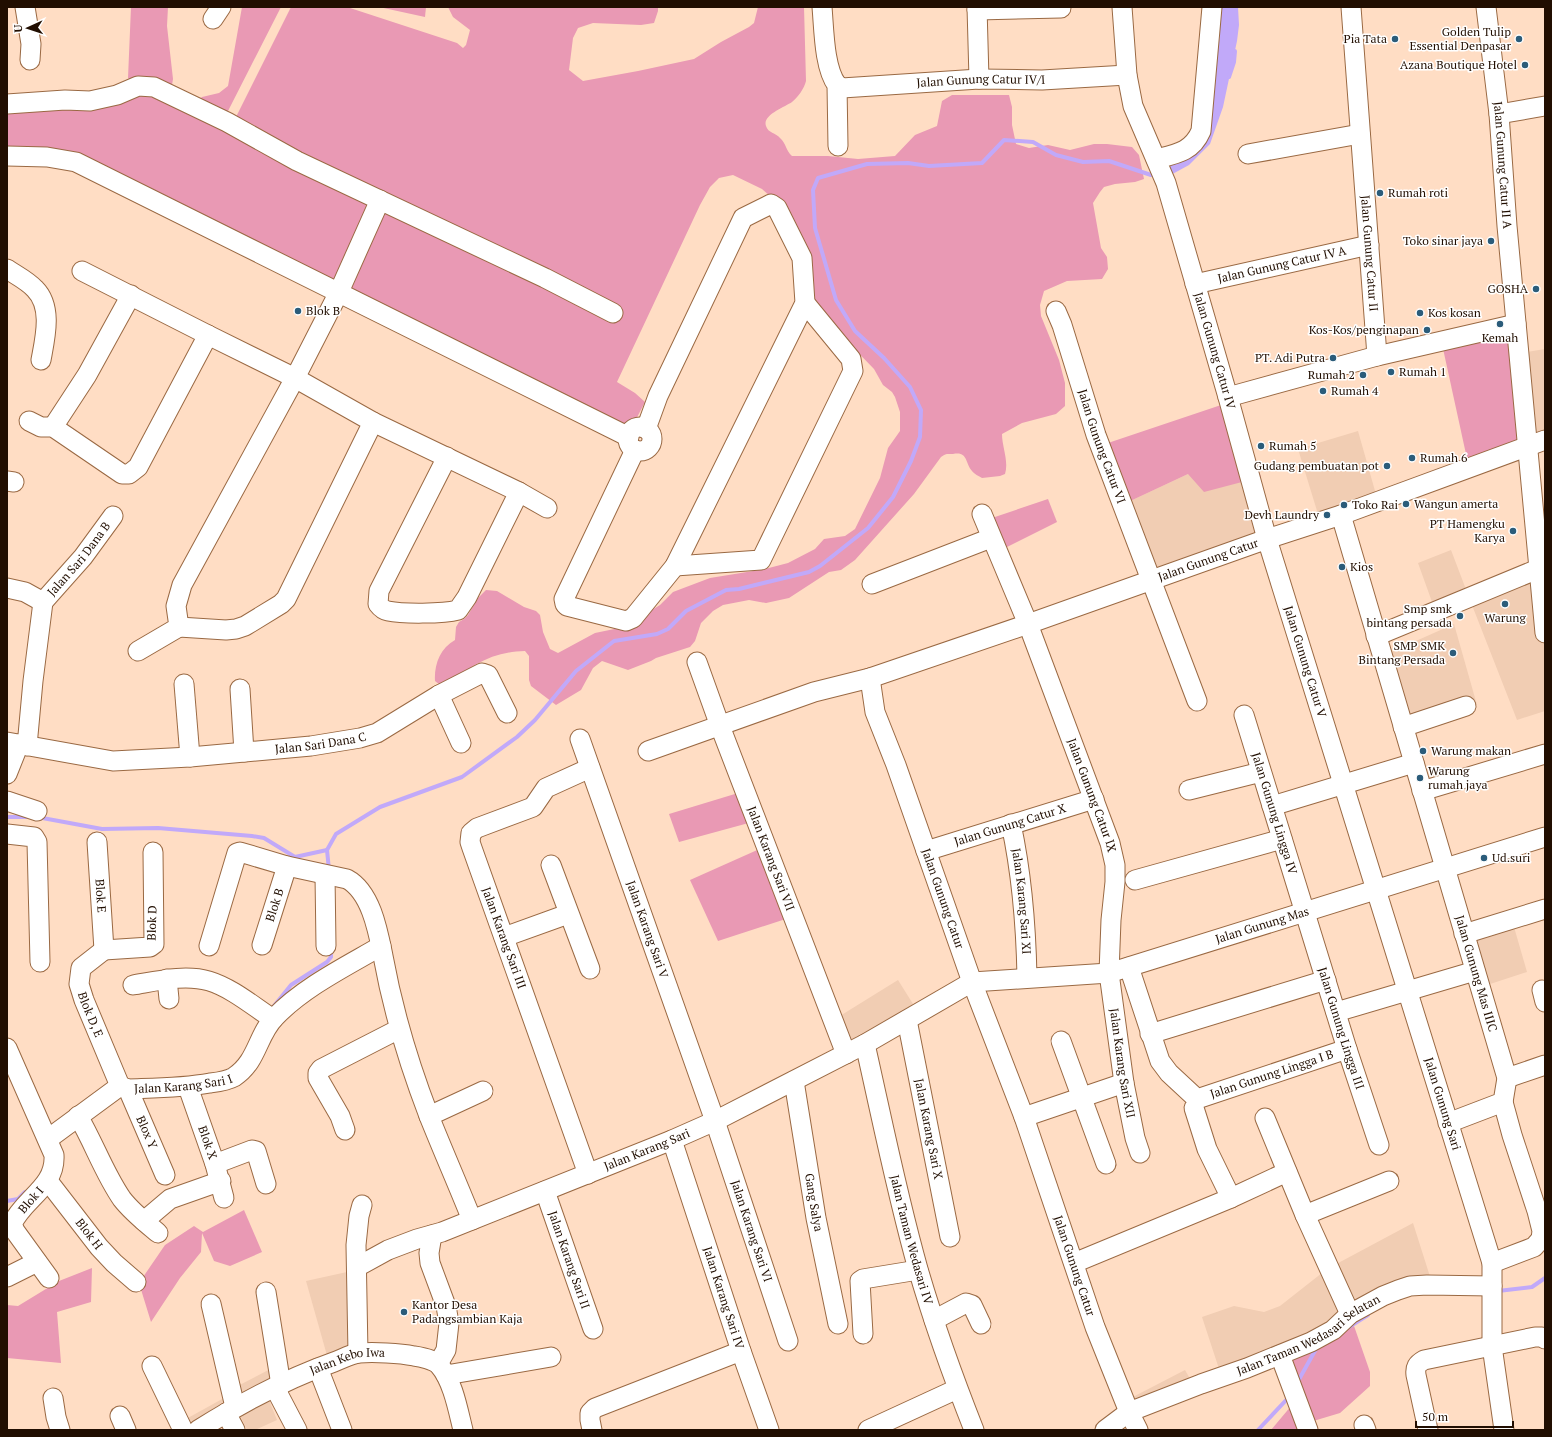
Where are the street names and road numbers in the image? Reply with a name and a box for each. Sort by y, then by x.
street label: Jalan Gunung Catur IV/I [916,71,1046,90]
street label: Jalan Gunung Catur II A [1491,101,1515,230]
street label: Jalan Gunung Catur II [1358,195,1382,312]
street label: Jalan Gunung Catur IV A [1216,242,1348,286]
street label: Jalan Gunung Catur IV [1191,290,1239,411]
street label: Jalan Gunung Catur VI [1075,387,1129,506]
street label: Jalan Sari Dana B [44,519,113,599]
street label: Jalan Gunung Catur [1156,535,1260,584]
street label: Jalan Gunung Catur V [1281,604,1330,720]
street label: Jalan Sari Dana C [274,729,368,756]
street label: Jalan Gunung Catur IX [1064,736,1120,853]
street label: Jalan Gunung Lingga IV [1249,750,1301,877]
street label: Jalan Gunung Catur X [952,800,1068,849]
street label: Jalan Karang Sari VII [745,804,798,913]
street label: Jalan Gunung Catur [919,846,968,951]
street label: Jalan Karang Sari XI [1009,847,1034,955]
street label: Blok E [92,879,110,913]
street label: Jalan Karang Sari V [624,879,672,981]
street label: Jalan Karang Sari III [479,885,530,991]
street label: Blok B [262,886,287,923]
street label: Jalan Gunung Mas [1213,903,1311,946]
street label: Blok D [143,905,160,941]
street label: Jalan Gunung Mas IIIC [1452,913,1501,1034]
street label: Jalan Gunung Lingga III [1315,965,1368,1091]
street label: Blok D, E [75,990,107,1039]
street label: Jalan Karang Sari XII [1107,1007,1139,1119]
street label: Jalan Gunung Lingga I B [1208,1046,1335,1101]
street label: Jalan Gunung Sari [1422,1055,1465,1152]
street label: Jalan Karang Sari I [134,1071,234,1096]
street label: Jalan Karang Sari X [912,1077,946,1181]
street label: Blox Y [133,1113,161,1151]
street label: Blok X [195,1124,221,1161]
street label: Jalan Karang Sari [601,1125,692,1174]
street label: Gang Salya [802,1172,827,1233]
street label: Jalan Taman Wedasari IV [887,1173,937,1307]
street label: Jalan Karang Sari VI [728,1178,776,1284]
street label: Blok I [15,1183,46,1216]
street label: Jalan Karang Sari II [545,1209,593,1311]
street label: Jalan Gunung Catur [1051,1213,1099,1318]
street label: Blok H [73,1215,106,1253]
street label: Jalan Karang Sari IV [700,1244,748,1351]
street label: Jalan Taman Wedasari Selatan [1234,1291,1382,1378]
street label: Jalan Kebo Iwa [307,1345,385,1378]

